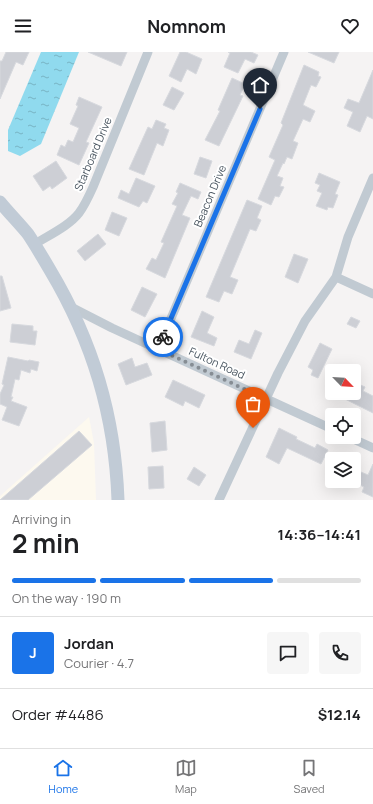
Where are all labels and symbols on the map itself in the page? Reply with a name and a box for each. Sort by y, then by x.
pin [243,68,277,109]
street label: Starboard Drive [70,114,115,193]
street label: Beacon Drive [190,162,230,229]
courier [143,317,183,357]
street label: Fulton Road [187,343,248,382]
north arrow [325,364,361,400]
pin [236,387,270,428]

